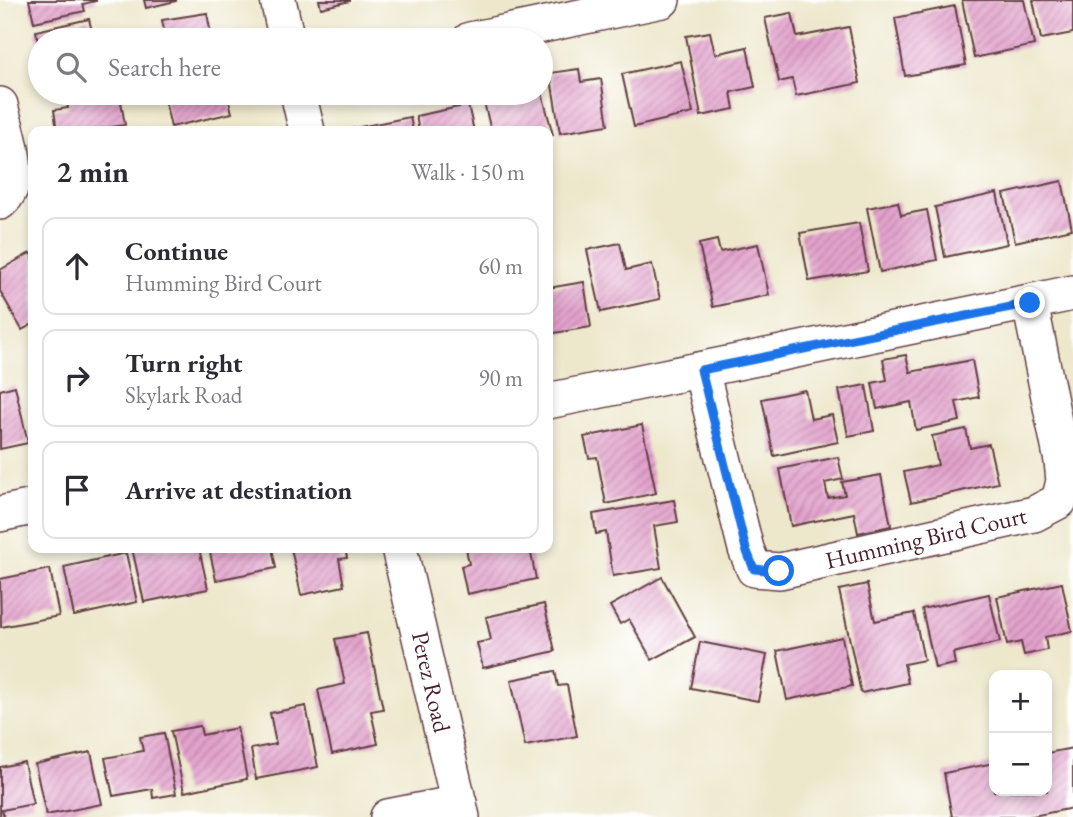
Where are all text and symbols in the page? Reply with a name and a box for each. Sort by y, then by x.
search box [28,28,553,105]
icon: search [52,48,90,86]
text: Search here [108,50,221,84]
text: 2 min [56,152,129,191]
text: Walk · 150 m [411,157,525,187]
text: Continue [125,234,228,268]
icon: ahead [58,247,96,285]
text: 60 m [478,251,523,281]
text: Humming Bird Court [125,268,322,298]
route end [1014,287,1045,318]
text: Turn right [125,346,243,380]
icon: right [58,359,96,397]
text: 90 m [478,363,523,393]
text: Skylark Road [125,380,242,410]
icon: arrive [58,471,96,509]
text: Arrive at destination [125,473,352,507]
street label: Humming Bird Court [822,499,1030,576]
route start [763,555,794,586]
street label: Perez Road [405,628,458,736]
map controls [989,670,1052,796]
button: + [989,670,1052,733]
button: − [989,733,1052,796]

